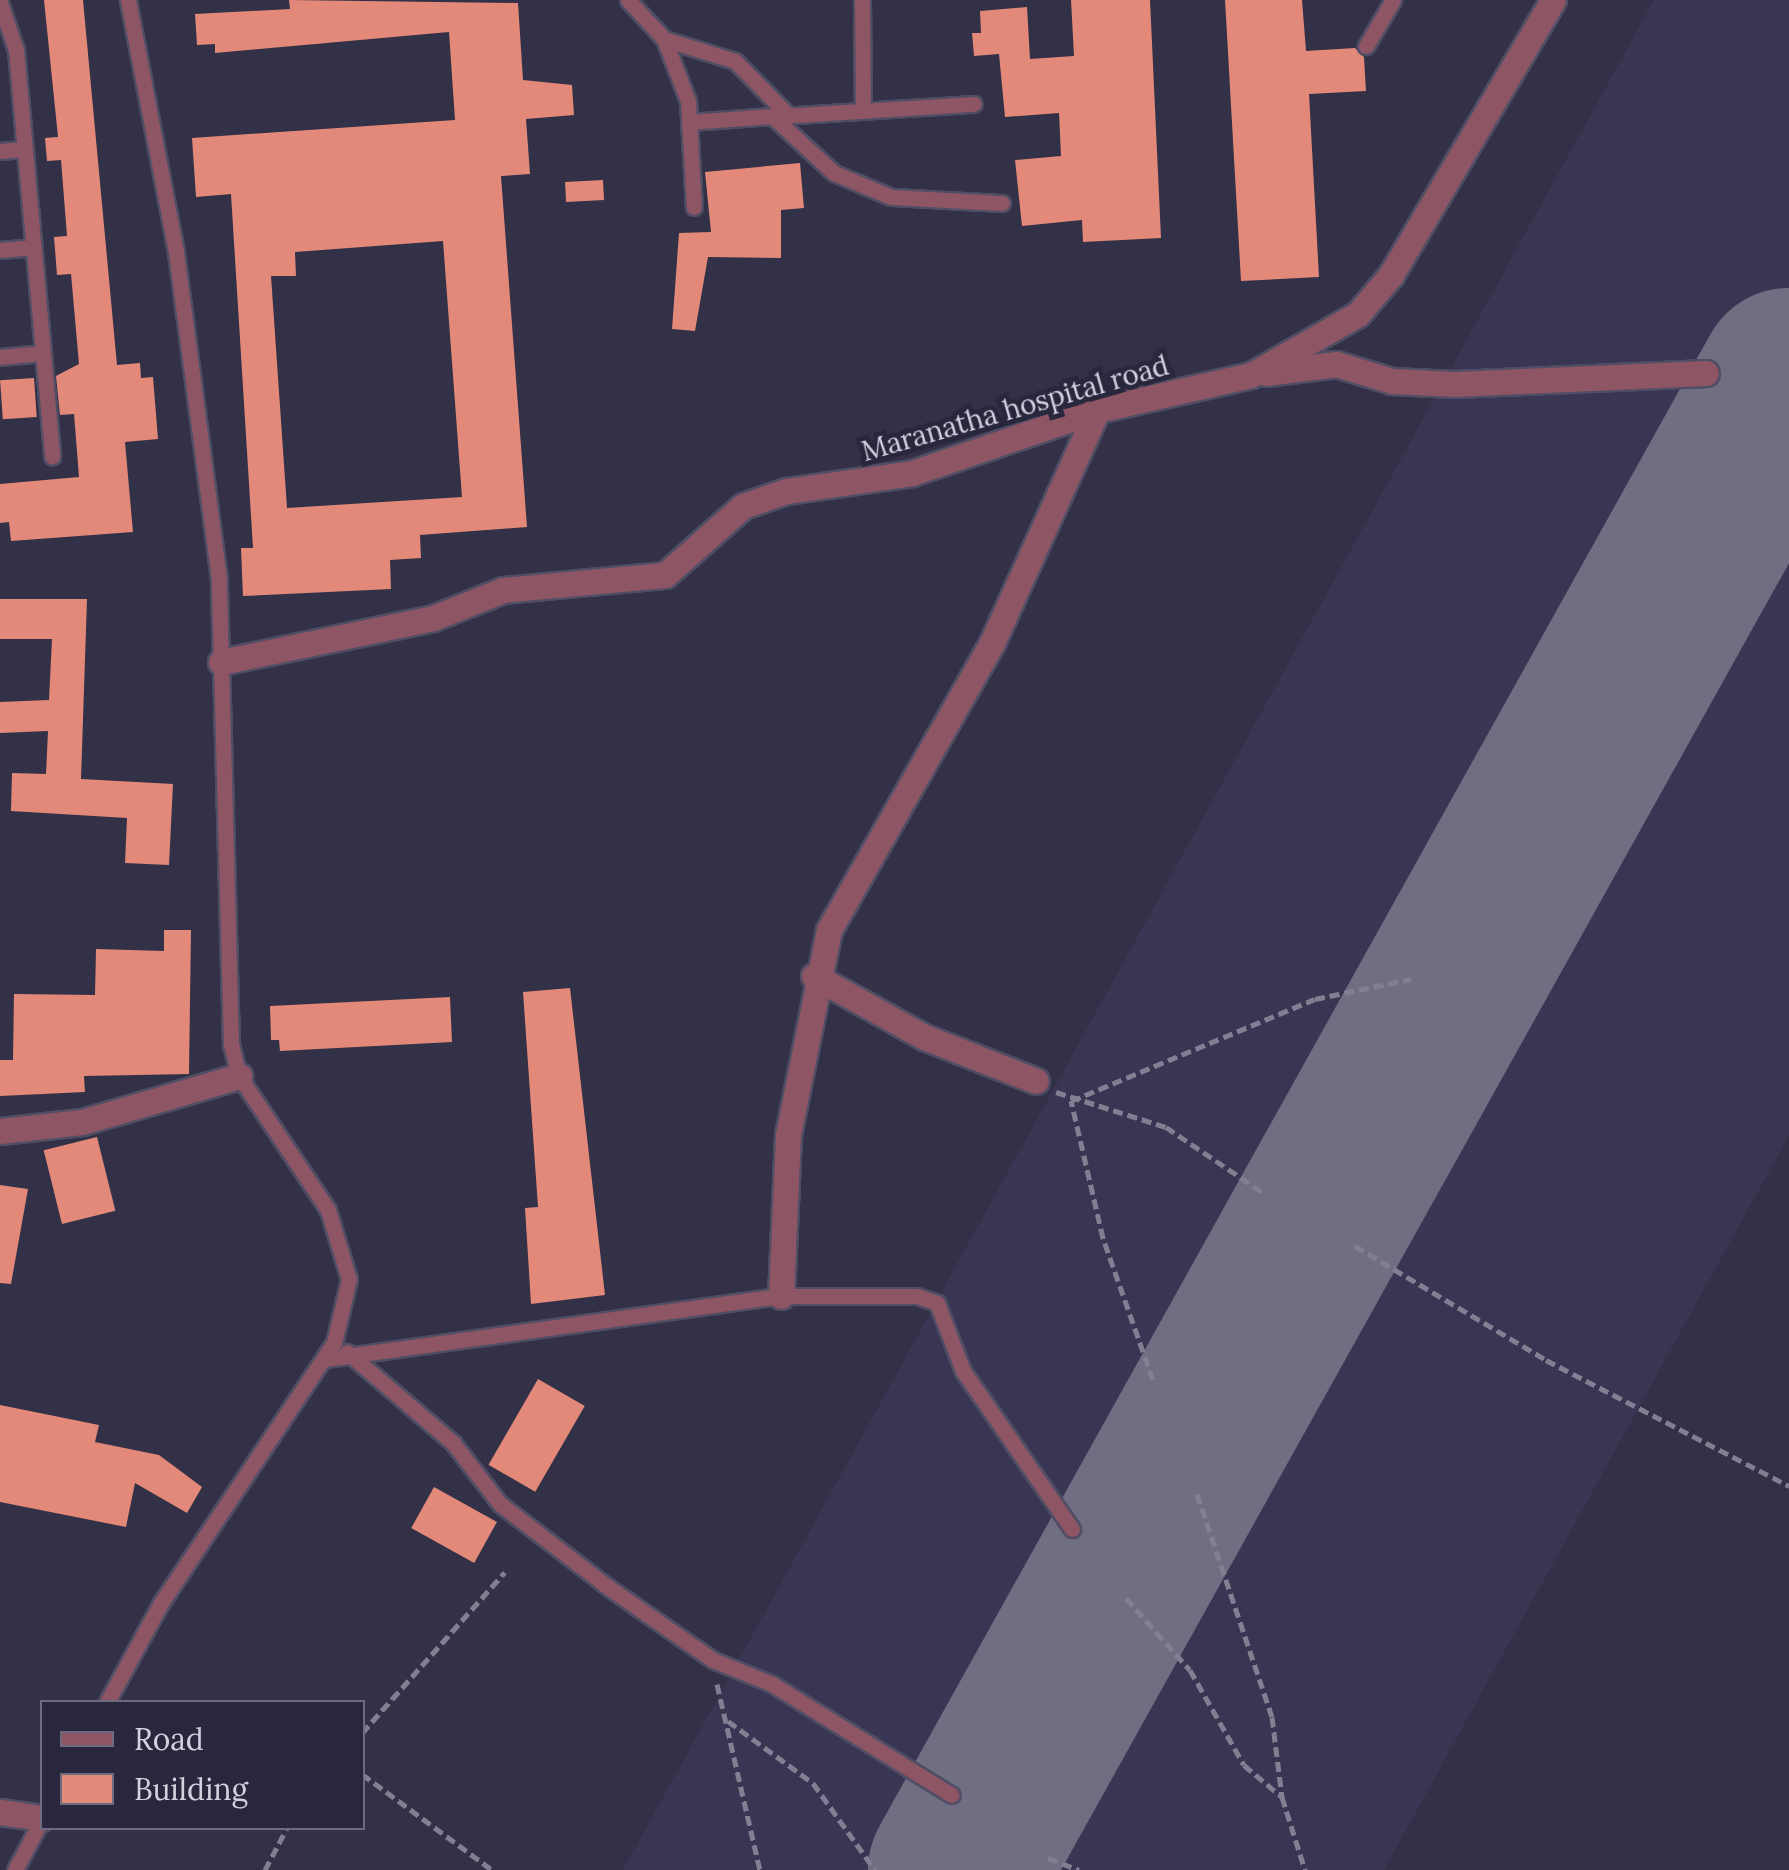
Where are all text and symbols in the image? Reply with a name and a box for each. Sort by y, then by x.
street label: Maranatha hospital road [857,348,1173,468]
legend [40,1700,365,1830]
text: Road [134,1720,204,1758]
text: Building [134,1770,248,1808]

